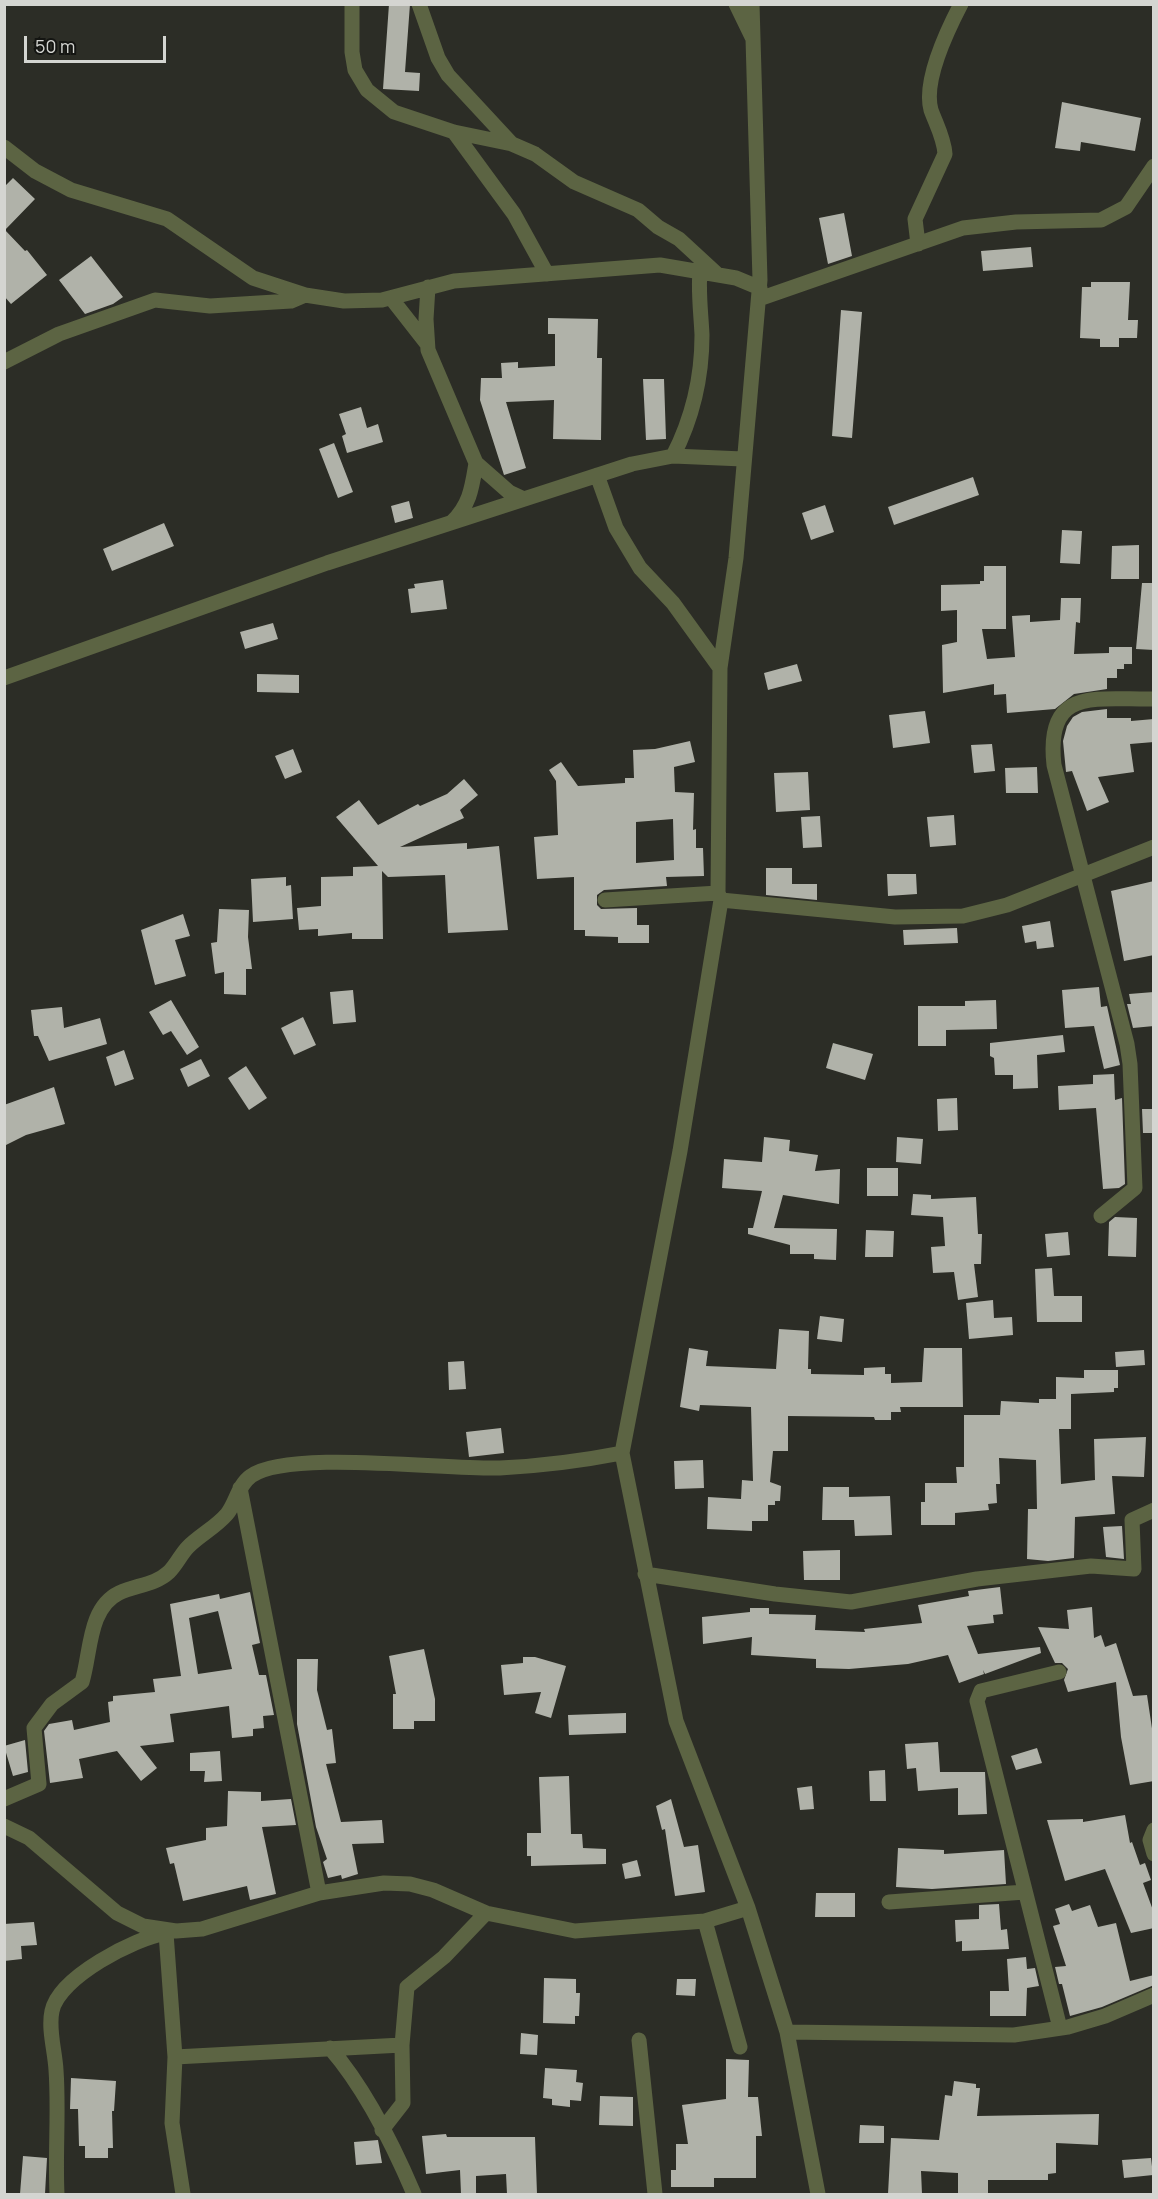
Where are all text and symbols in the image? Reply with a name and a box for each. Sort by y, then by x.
scale bar [27,24,170,62]
text: 50 m [35,34,75,58]

